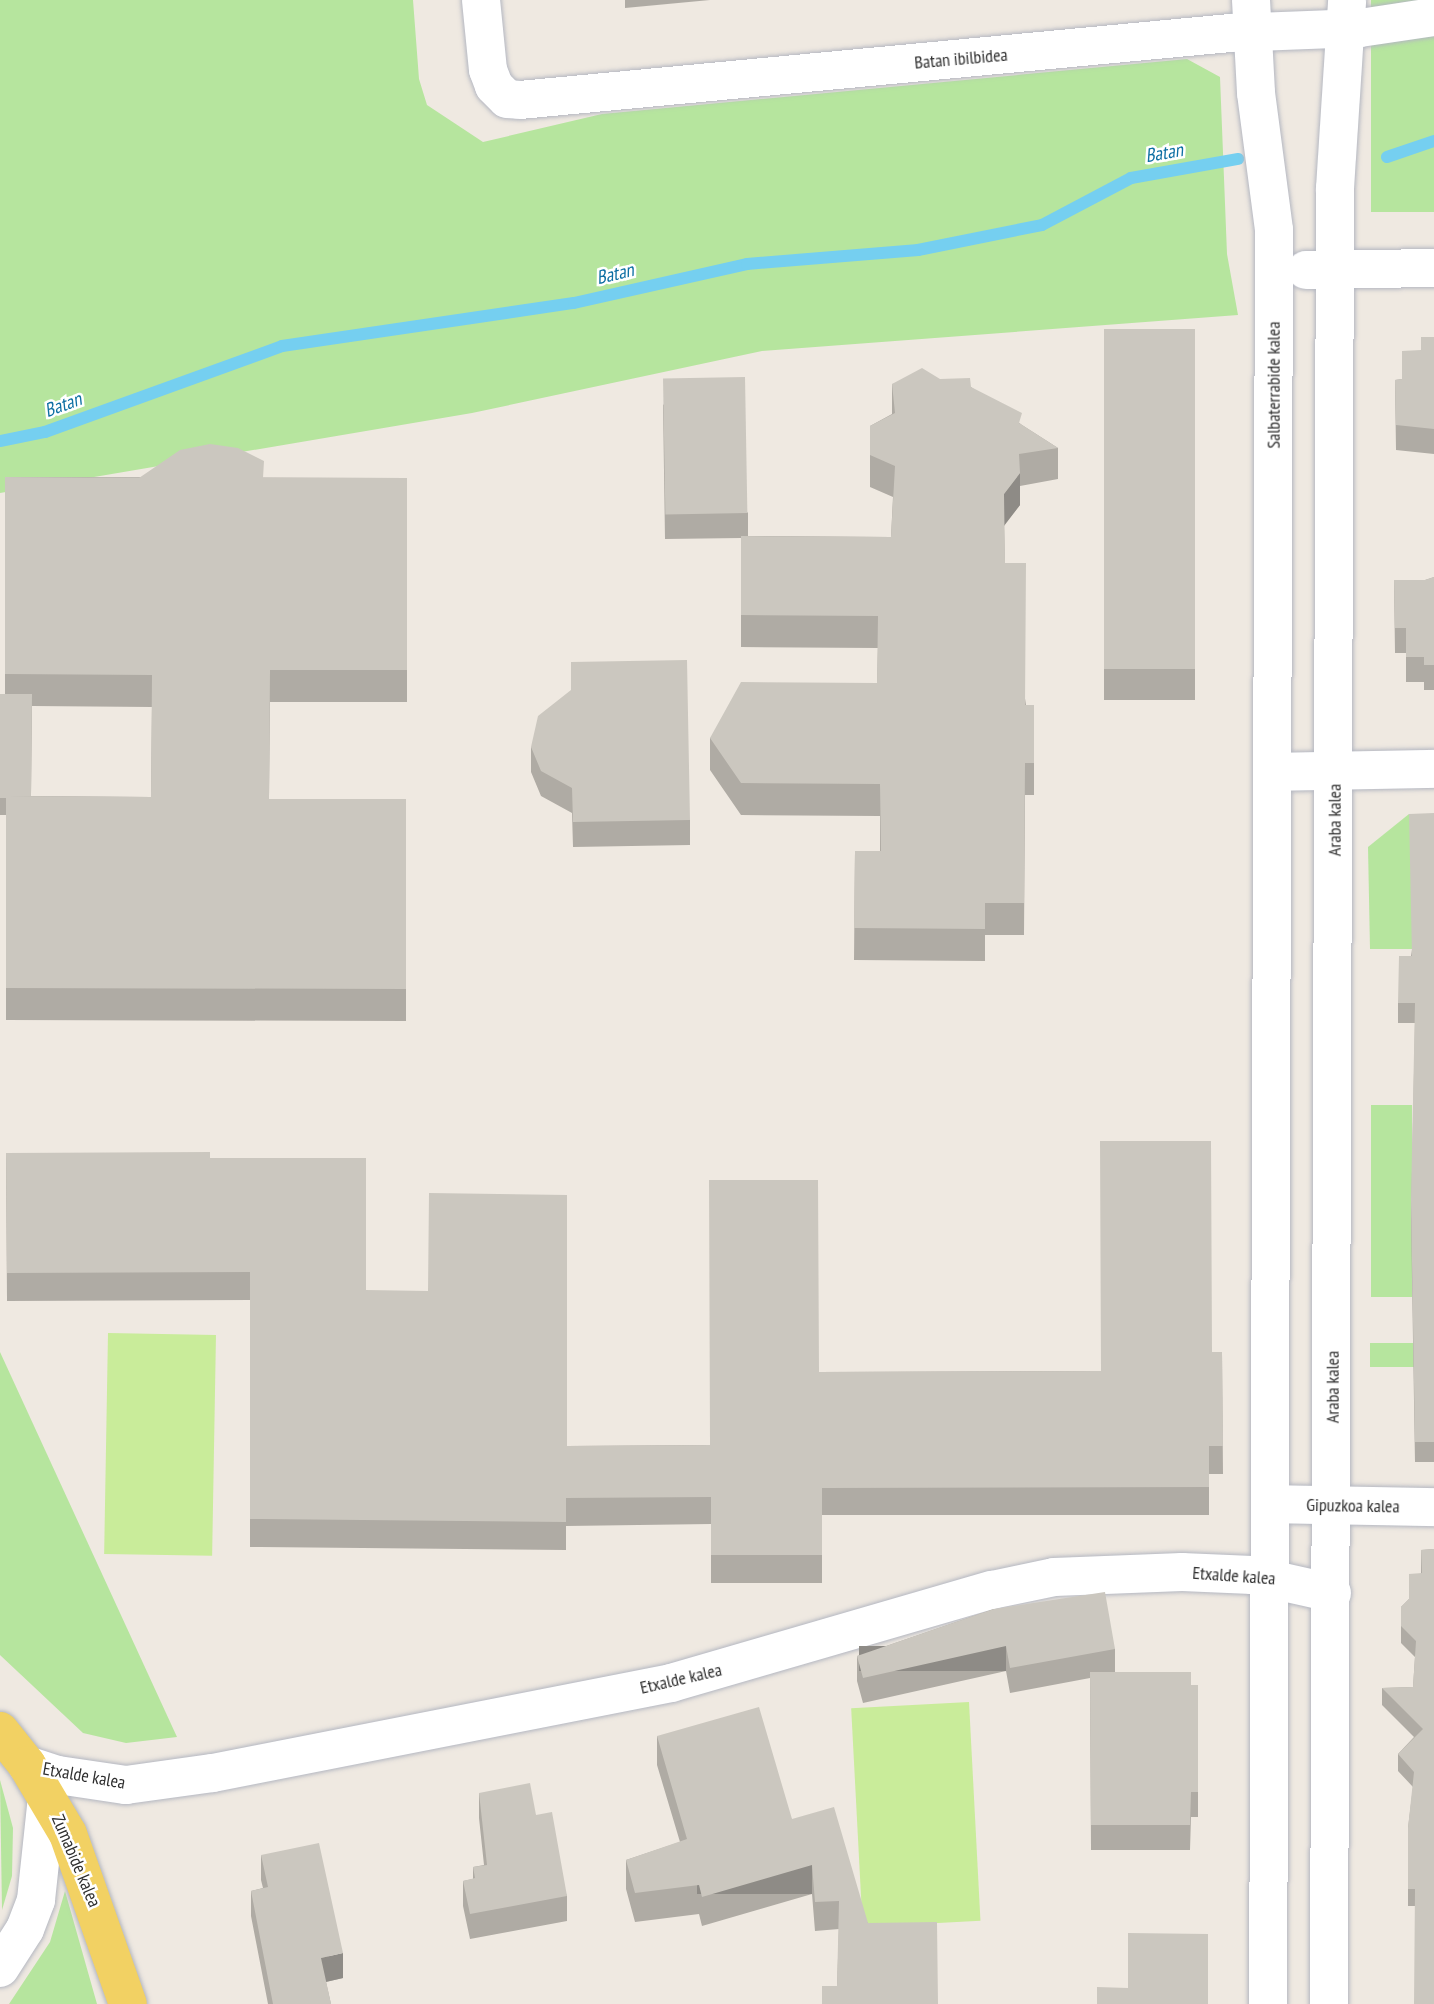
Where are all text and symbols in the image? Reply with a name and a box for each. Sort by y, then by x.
street label: Batan ibilbidea [913,44,1009,74]
water label: Batan [1143,138,1185,168]
water label: Batan [594,259,636,289]
street label: Salbaterrabide kalea [1263,321,1285,449]
water label: Batan [41,388,85,422]
street label: Araba kalea [1324,784,1346,856]
street label: Araba kalea [1322,1351,1344,1423]
street label: Gipuzkoa kalea [1306,1494,1400,1518]
street label: Etxalde kalea [1192,1562,1276,1590]
street label: Etxalde kalea [638,1659,724,1699]
street label: Etxalde kalea [41,1758,127,1794]
street label: Zumabide kalea [47,1812,105,1910]

